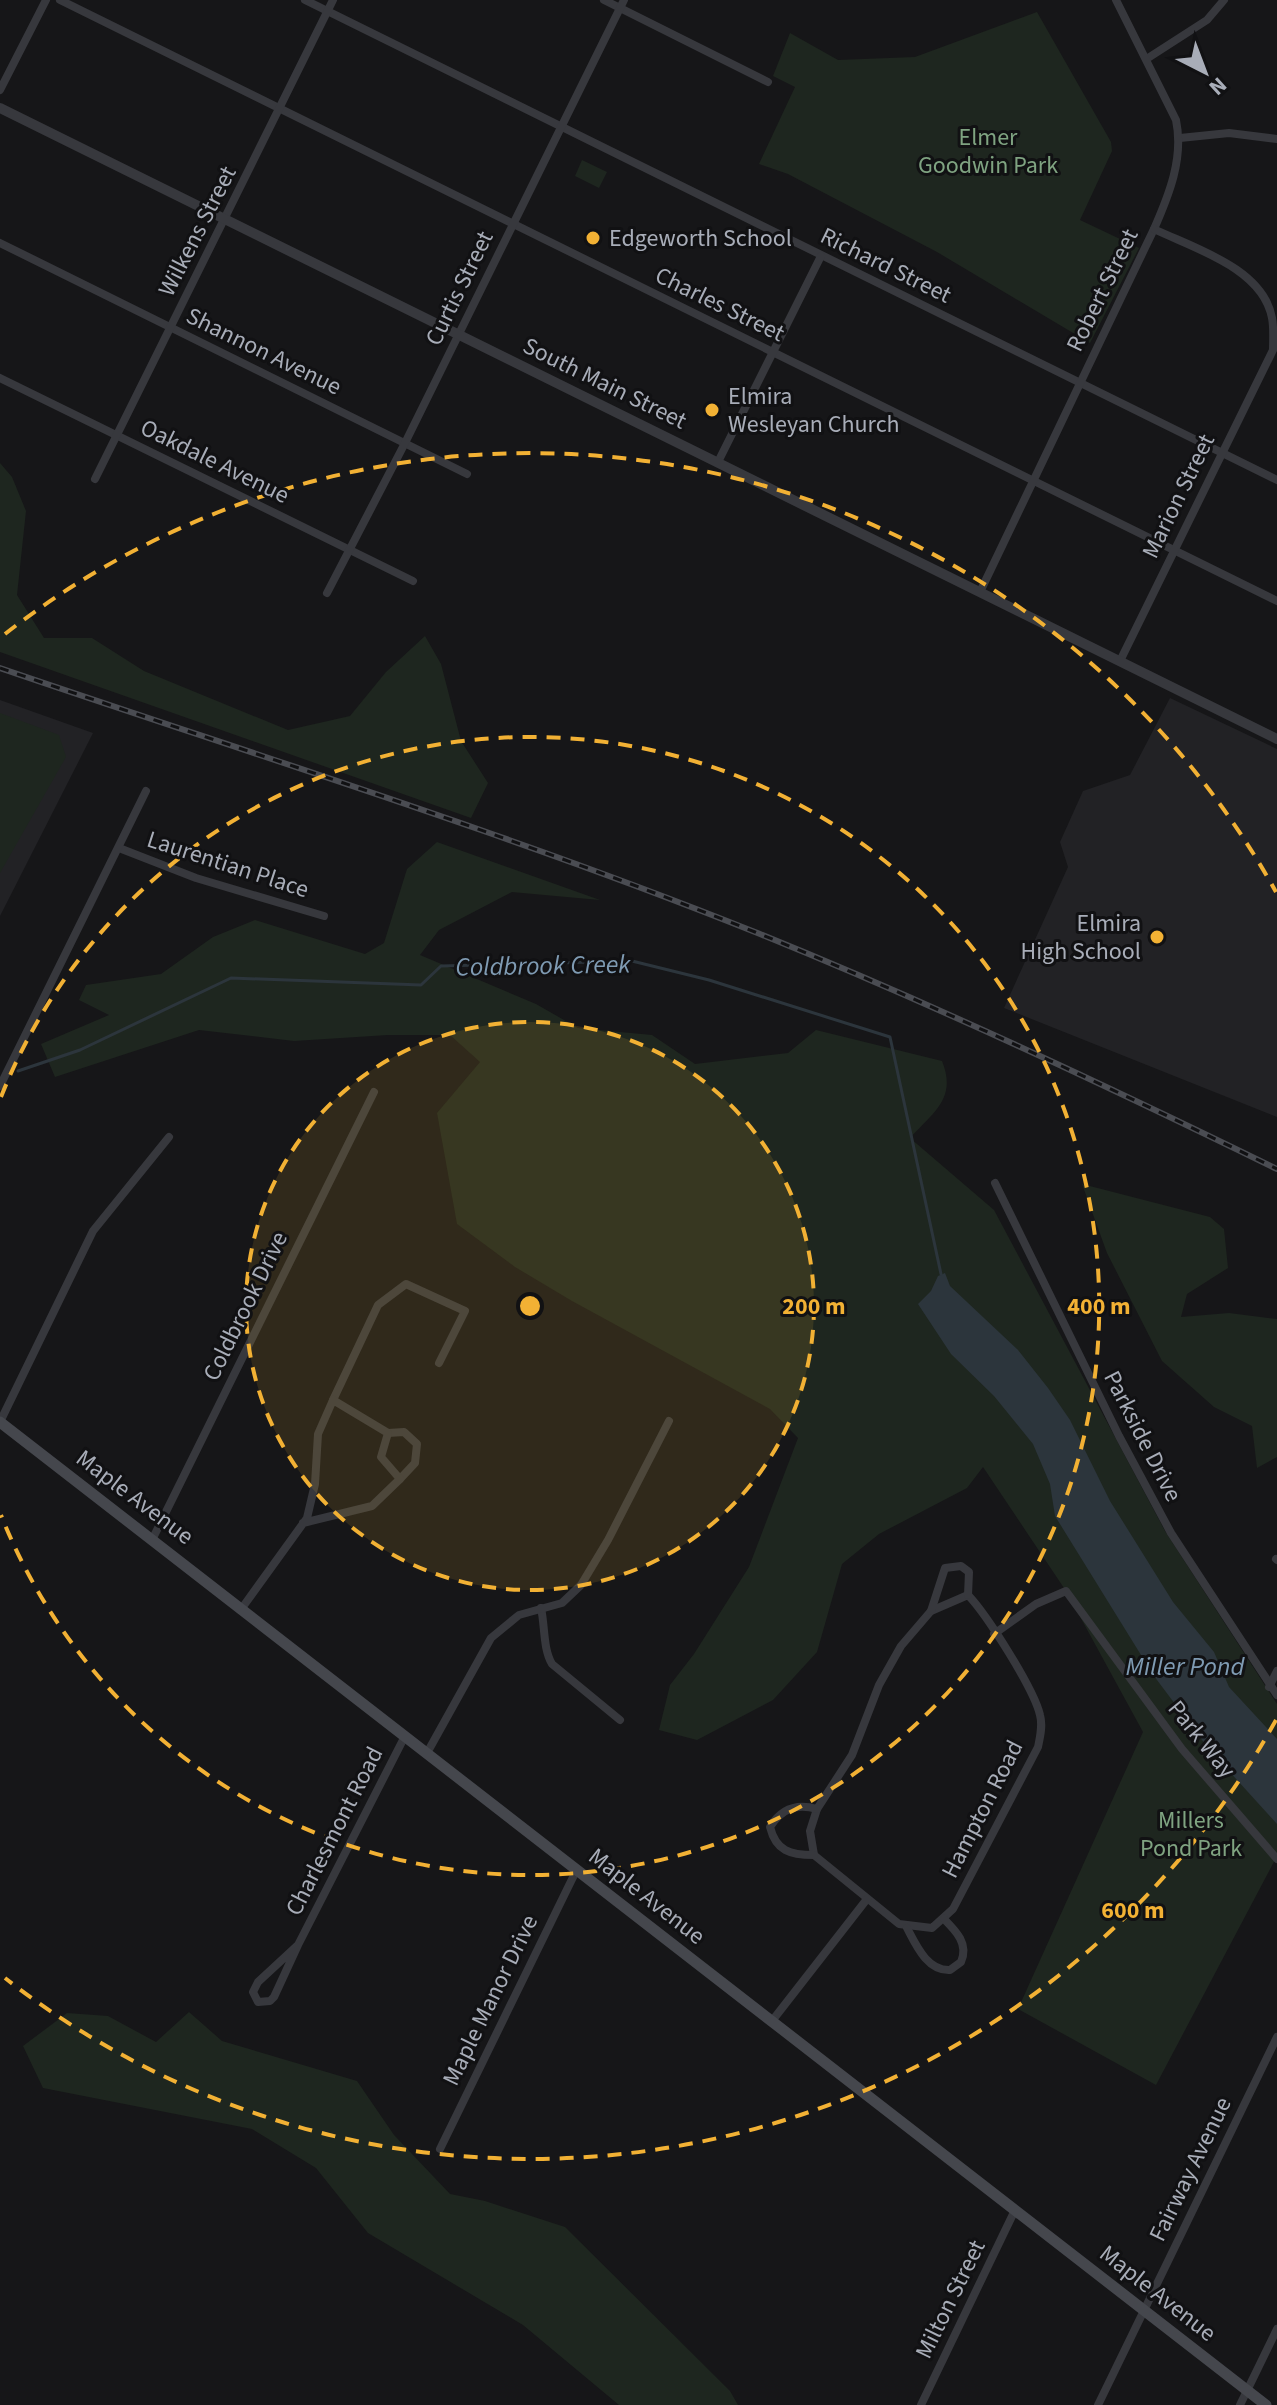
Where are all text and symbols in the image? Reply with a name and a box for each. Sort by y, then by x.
north arrow [1165,32,1245,112]
text: N [1202,69,1234,103]
park label: Elmer Goodwin Park [918,120,1058,183]
street label: Wilkens Street [150,160,245,303]
street label: Richard Street [814,219,957,312]
place label: Edgeworth School [609,221,792,256]
street label: Robert Street [1058,223,1147,358]
street label: Curtis Street [417,225,502,352]
marker: Edgeworth School [584,229,602,247]
street label: Charles Street [649,258,790,351]
street label: Shannon Avenue [180,299,347,404]
street label: South Main Street [517,329,693,438]
place label: Elmira Wesleyan Church [728,379,900,442]
marker: Elmira Wesleyan Church [703,401,721,419]
street label: Oakdale Avenue [134,410,295,513]
street label: Marion Street [1133,428,1224,564]
street label: Laurentian Place [142,822,313,907]
place label: Elmira High School [1021,906,1141,969]
marker: Elmira High School [1148,928,1166,946]
water label: Coldbrook Creek [455,945,632,986]
street label: Coldbrook Drive [194,1226,297,1387]
text: 200 m [782,1289,846,1324]
text: 400 m [1067,1289,1131,1324]
centre of rings [516,1292,544,1320]
street label: Parkside Drive [1095,1365,1191,1508]
street label: Maple Avenue [68,1441,201,1553]
water label: Miller Pond [1126,1648,1245,1685]
street label: Park Way [1159,1693,1244,1786]
street label: Hampton Road [933,1734,1032,1884]
street label: Charlesmont Road [277,1741,392,1922]
park label: Millers Pond Park [1140,1803,1242,1866]
street label: Maple Avenue [581,1840,712,1953]
text: 600 m [1101,1893,1165,1928]
street label: Maple Manor Drive [434,1909,547,2092]
street label: Fairway Avenue [1140,2091,1241,2247]
street label: Milton Street [907,2234,994,2365]
street label: Maple Avenue [1092,2237,1223,2350]

